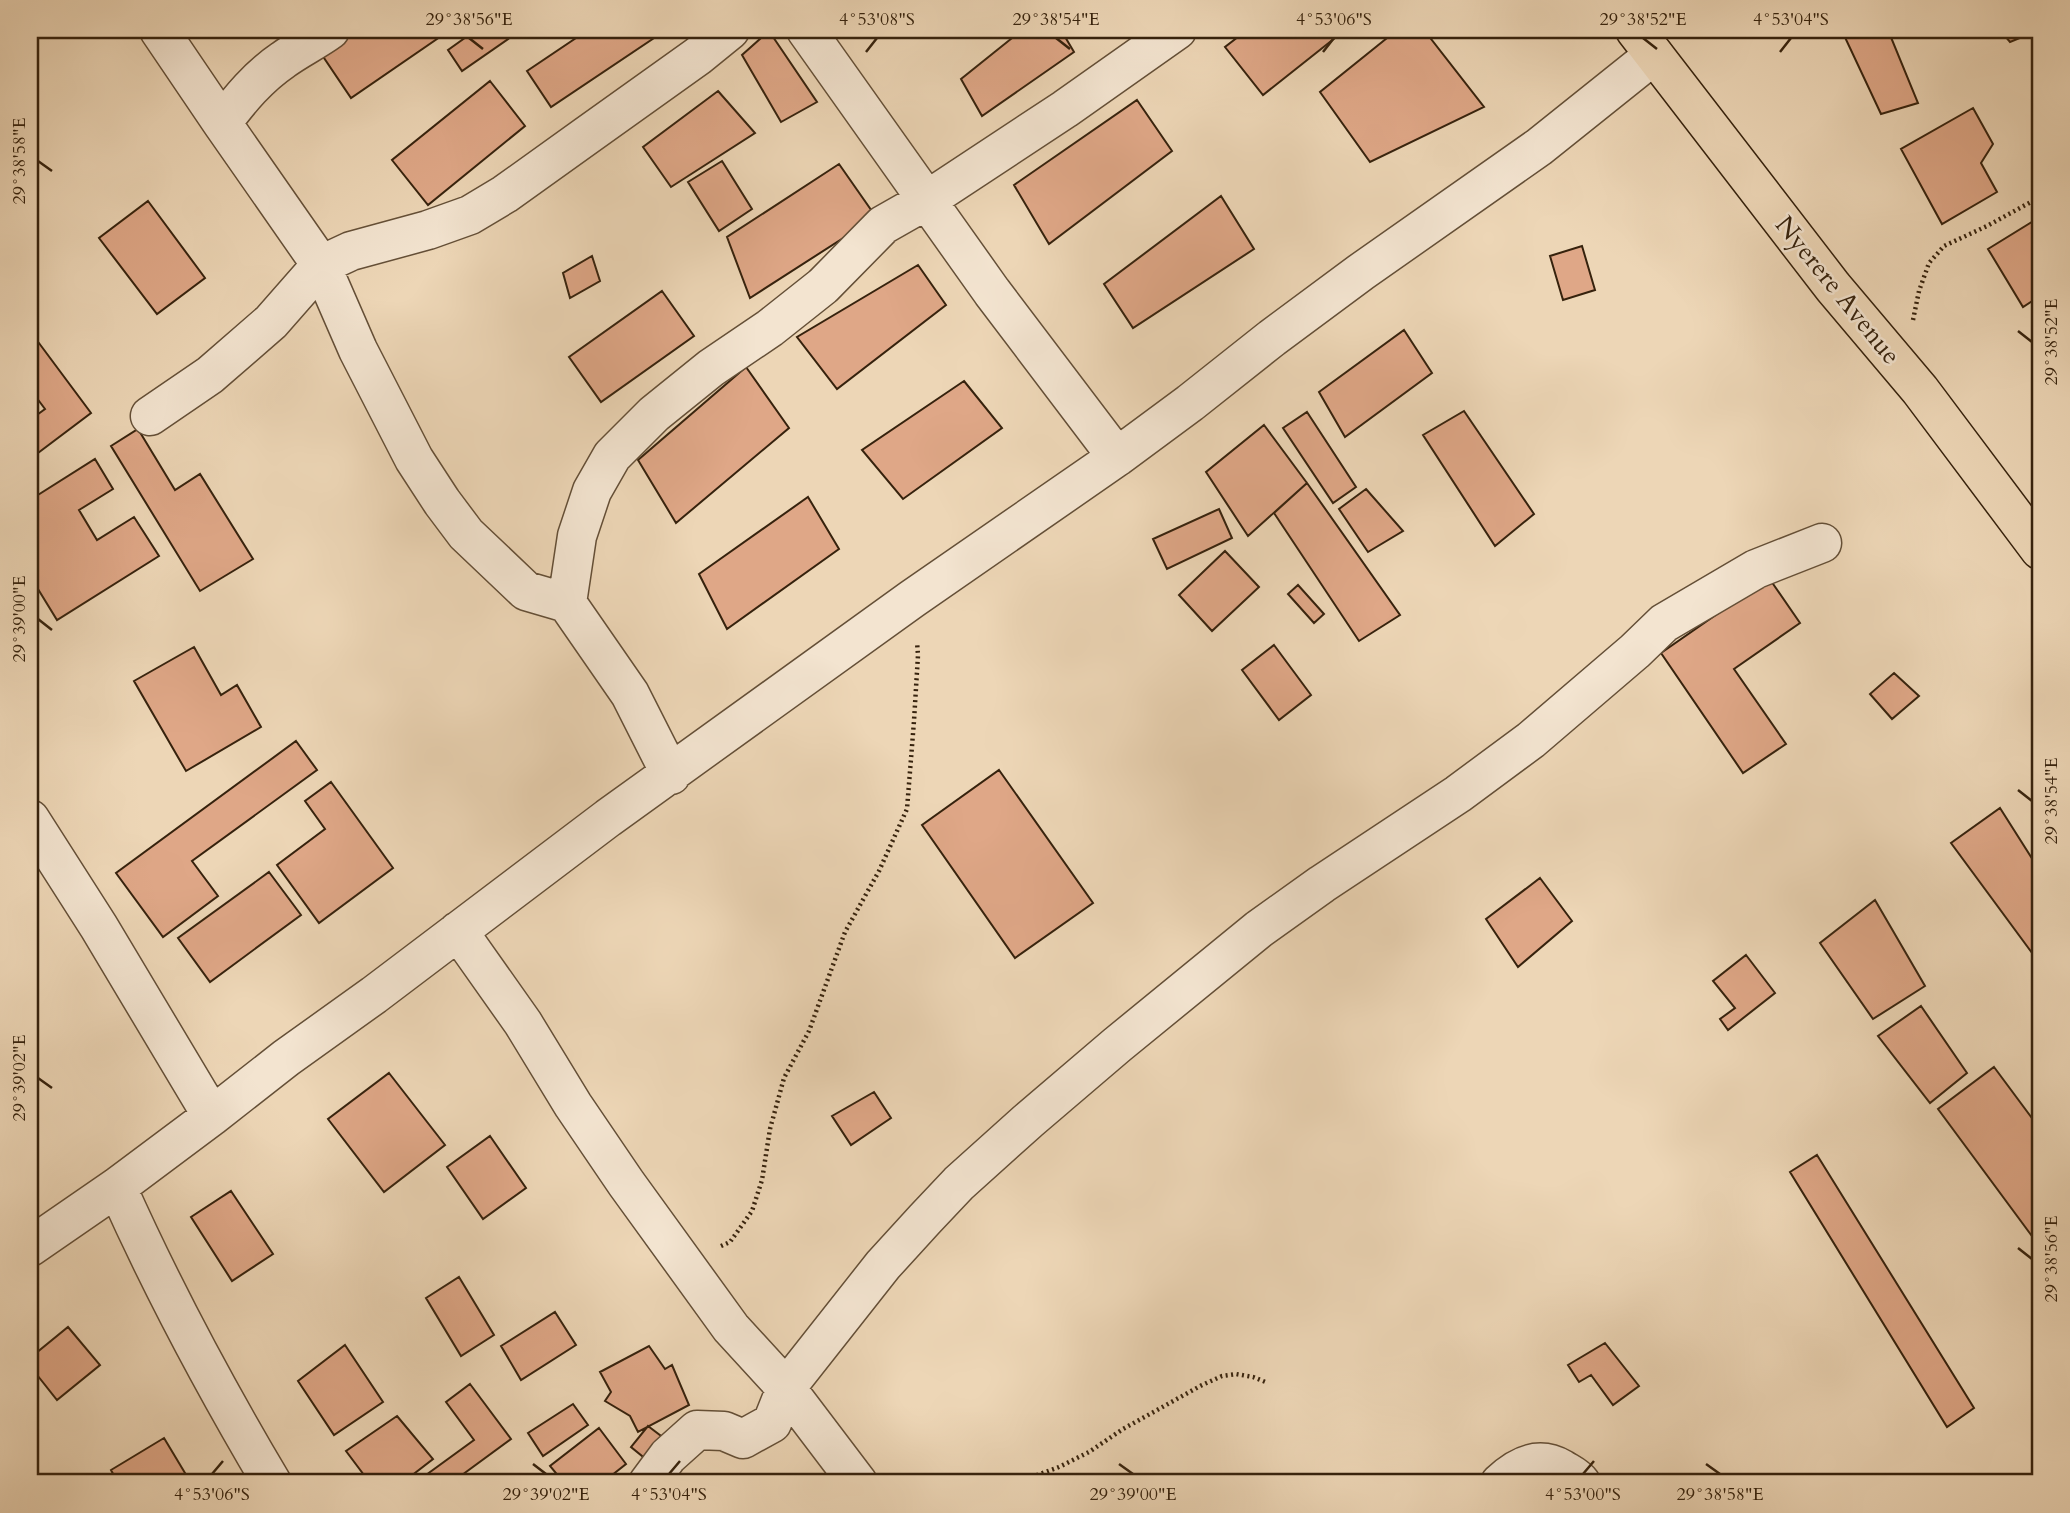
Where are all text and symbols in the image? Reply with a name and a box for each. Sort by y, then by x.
text: 29°38'56"E [425,7,513,32]
text: 4°53'08"S [839,7,915,32]
text: 29°38'54"E [1012,7,1100,32]
text: 4°53'06"S [1296,7,1372,32]
text: 29°38'52"E [1599,7,1687,32]
text: 4°53'04"S [1753,7,1829,32]
text: 29°38'58"E [7,117,32,205]
street label: Nyerere Avenue [1767,208,1909,372]
text: 29°38'52"E [2039,298,2064,386]
text: 29°39'00"E [7,575,32,663]
text: 29°38'54"E [2039,757,2064,845]
text: 29°39'02"E [7,1034,32,1122]
text: 29°38'56"E [2039,1215,2064,1303]
text: 4°53'06"S [174,1482,250,1507]
text: 29°39'02"E [502,1482,590,1507]
text: 4°53'04"S [631,1482,707,1507]
text: 29°39'00"E [1089,1482,1177,1507]
text: 4°53'00"S [1545,1482,1621,1507]
text: 29°38'58"E [1676,1482,1764,1507]

